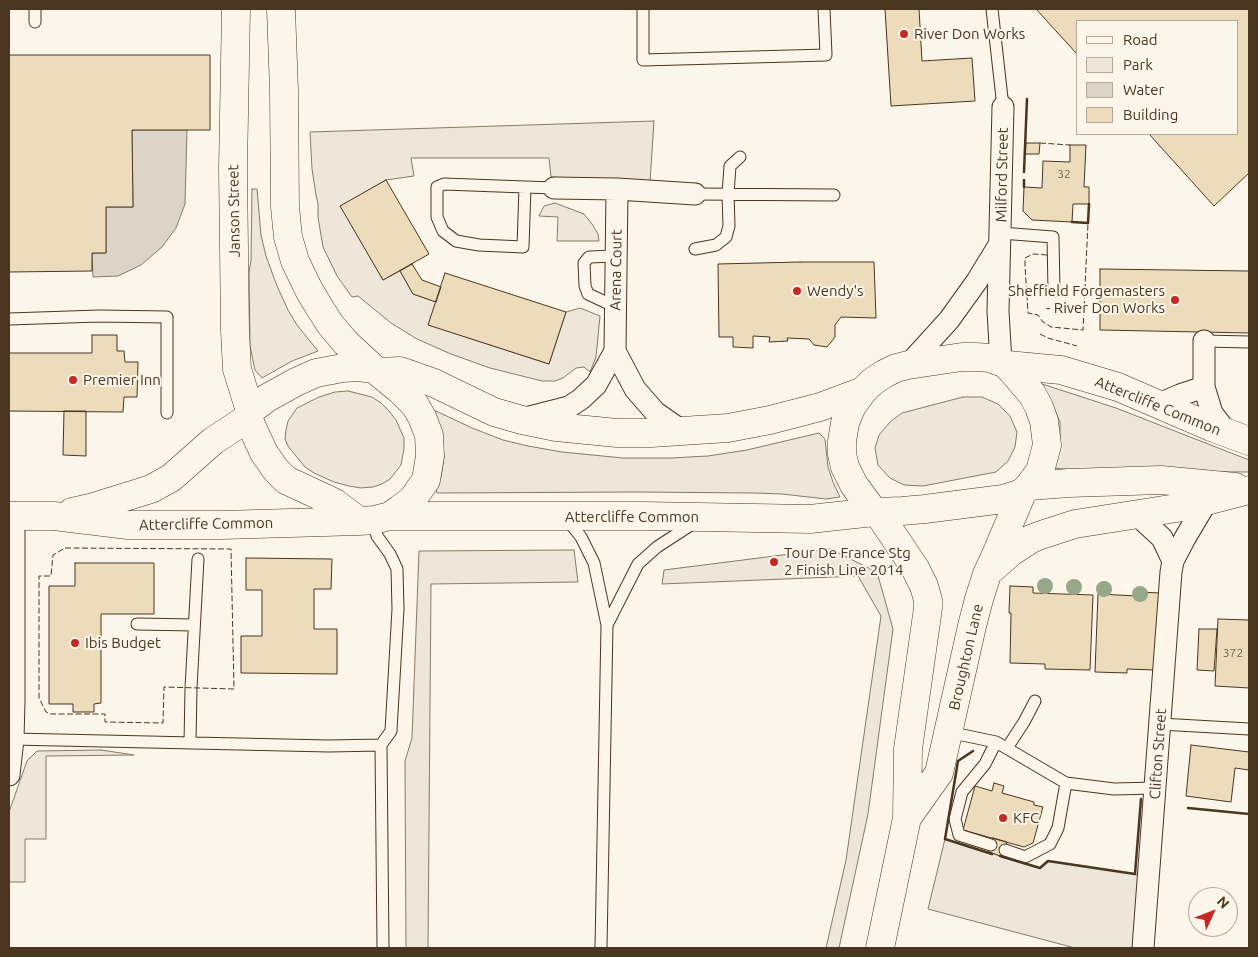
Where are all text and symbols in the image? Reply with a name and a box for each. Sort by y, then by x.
legend [1076,20,1238,135]
place label: River Don Works [914,25,1025,43]
marker: River Don Works [898,28,910,40]
text: Road [1123,31,1158,48]
text: Park [1123,56,1153,73]
text: Water [1123,81,1164,98]
text: Building [1123,106,1178,123]
street label: Milford Street [992,127,1012,223]
street label: Janson Street [224,164,244,258]
house number: 32 [1057,167,1071,181]
street label: Arena Court [606,229,626,311]
place label: Wendy's [807,282,864,300]
place label: Sheffield Forgemasters - River Don Works [1008,282,1165,317]
marker: Wendy's [791,285,803,297]
marker: Sheffield Forgemasters - River Don Works [1169,294,1181,306]
place label: Premier Inn [83,371,161,389]
street label: Attercliffe Common [1092,372,1224,440]
marker: Premier Inn [67,374,79,386]
street label: Attercliffe Common [565,508,699,526]
street label: Attercliffe Common [139,514,273,534]
place label: Tour De France Stg 2 Finish Line 2014 [784,544,911,579]
marker: Tour De France Stg 2 Finish Line 2014 [768,556,780,568]
street label: Broughton Lane [945,602,987,712]
place label: Ibis Budget [85,634,161,652]
marker: Ibis Budget [69,637,81,649]
house number: 372 [1223,646,1243,660]
street label: Clifton Street [1146,708,1170,800]
place label: KFC [1013,809,1039,827]
marker: KFC [997,812,1009,824]
north arrow [1188,887,1238,937]
text: N [1214,893,1233,912]

